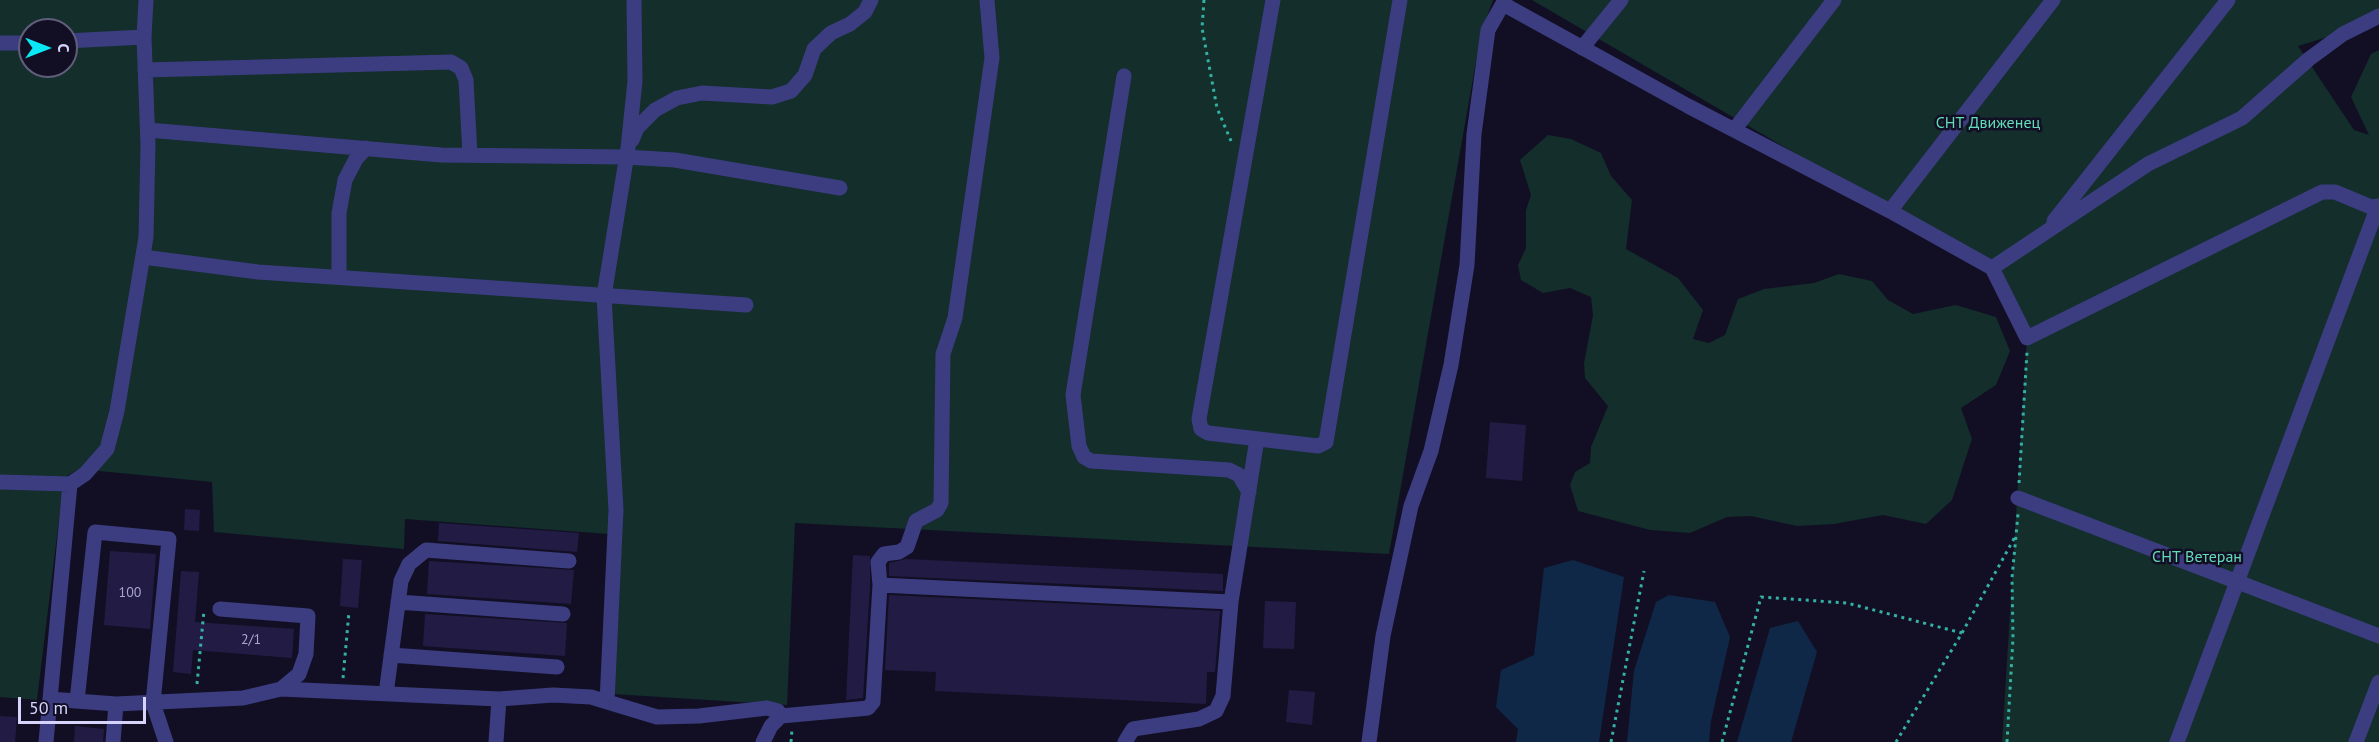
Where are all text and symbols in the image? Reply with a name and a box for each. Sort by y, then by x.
north arrow [18,18,78,78]
text: С [54,44,74,52]
park label: СНТ Движенец [1936,113,2040,133]
park label: СНТ Ветеран [2152,547,2242,567]
house number: 100 [119,585,141,601]
house number: 2/1 [241,632,261,648]
scale bar [21,685,148,723]
text: 50 m [29,696,68,719]

